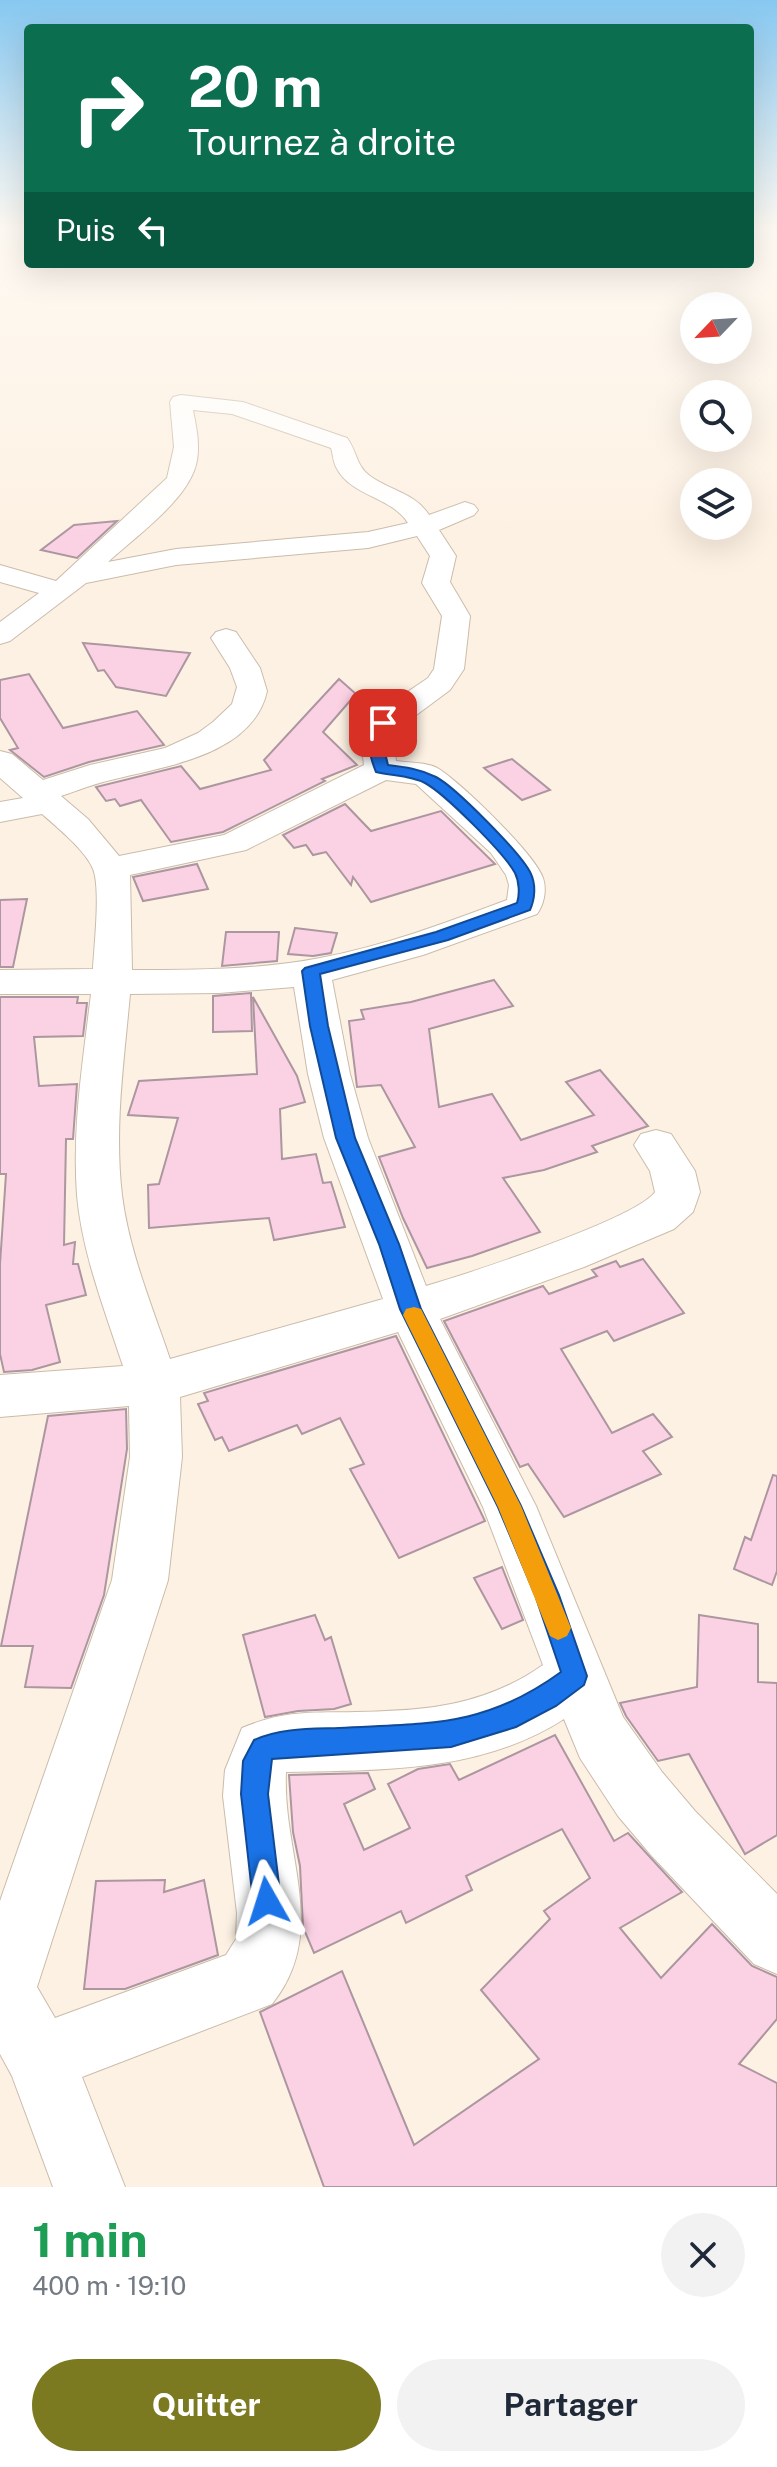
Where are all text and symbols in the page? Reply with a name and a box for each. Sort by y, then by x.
text: 20 m [188,54,322,120]
icon: right [56,56,160,160]
text: Tournez à droite [188,121,456,163]
icon: left [131,208,175,252]
text: Puis [56,212,115,248]
north arrow [680,292,752,364]
map controls [680,292,752,540]
button: search [680,380,752,452]
button: layers [680,468,752,540]
pin [349,689,417,757]
icon: arrive [361,701,405,745]
position arrow [225,1859,309,1943]
text: 1 min [32,2211,148,2268]
button: close [661,2213,745,2297]
text: 400 m · 19:10 [32,2270,186,2301]
button: Quitter [32,2359,381,2451]
button: Partager [397,2359,745,2451]

